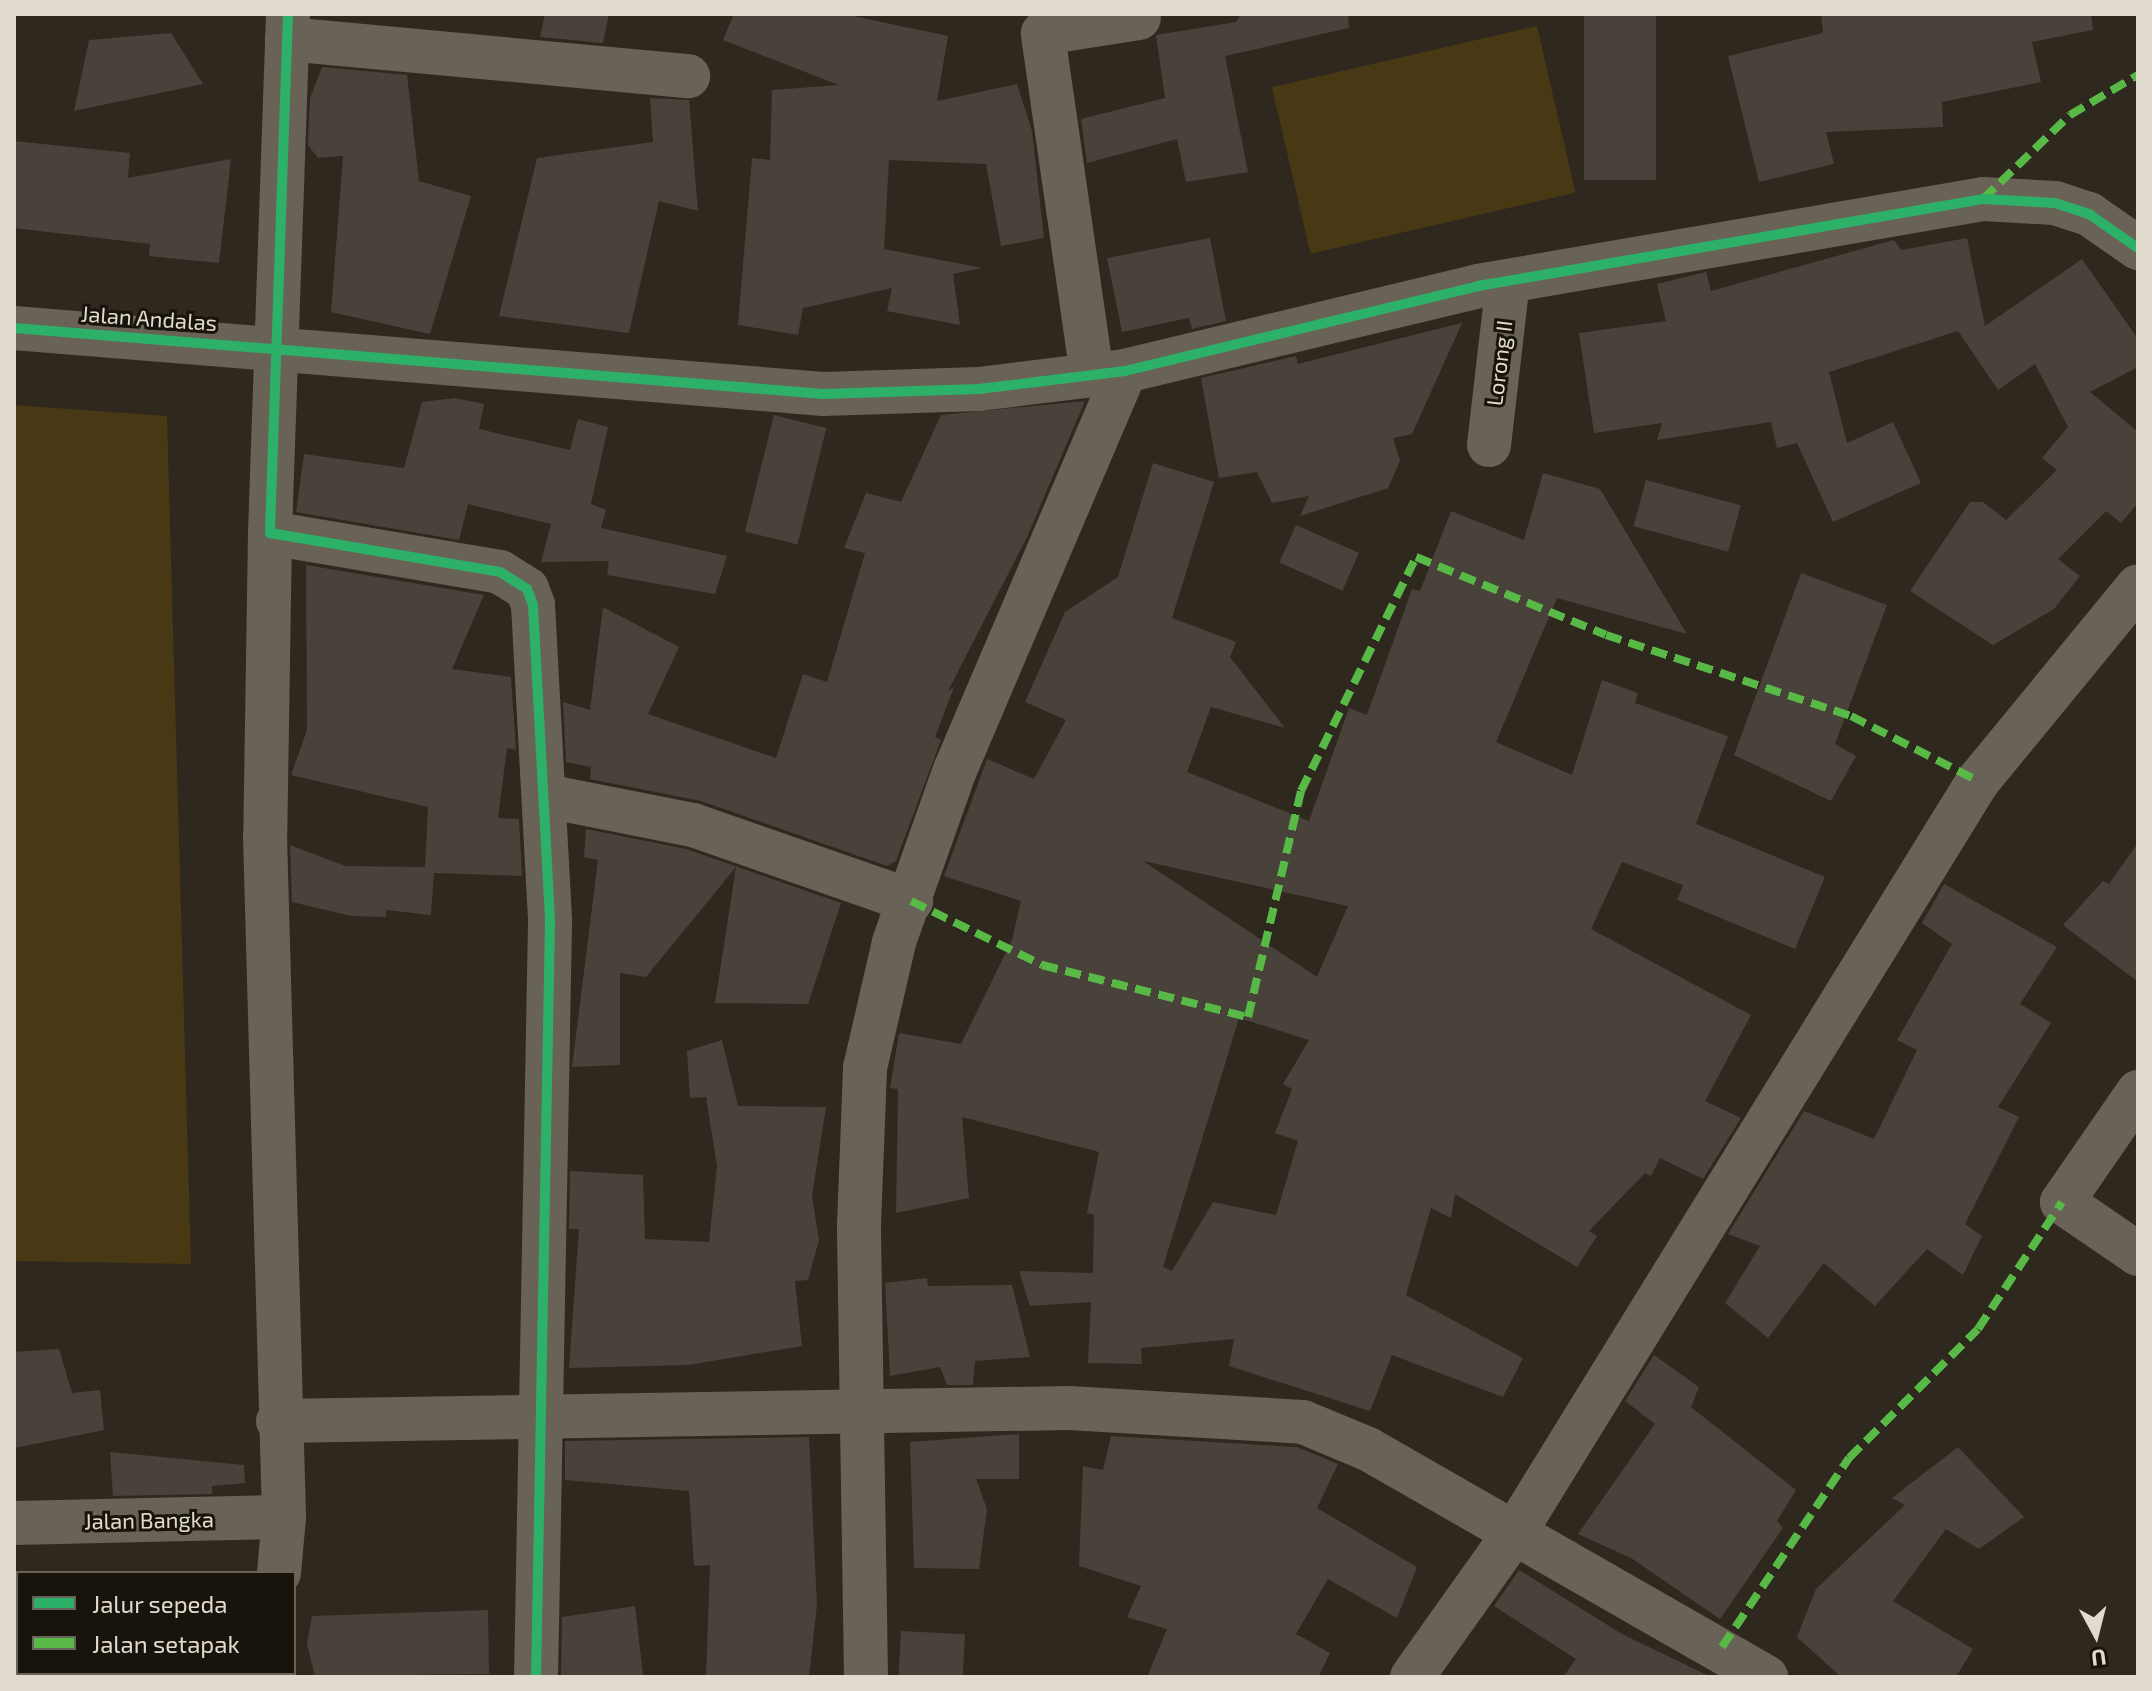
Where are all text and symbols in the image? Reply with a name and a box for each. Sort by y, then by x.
street label: Jalan Andalas [80,300,218,336]
street label: Lorong II [1481,319,1517,407]
street label: Jalan Bangka [84,1506,214,1534]
legend [16,1571,296,1675]
text: Jalur sepeda [92,1589,227,1618]
north arrow [2056,1595,2136,1675]
text: Jalan setapak [92,1629,240,1658]
text: U [2090,1645,2108,1673]

